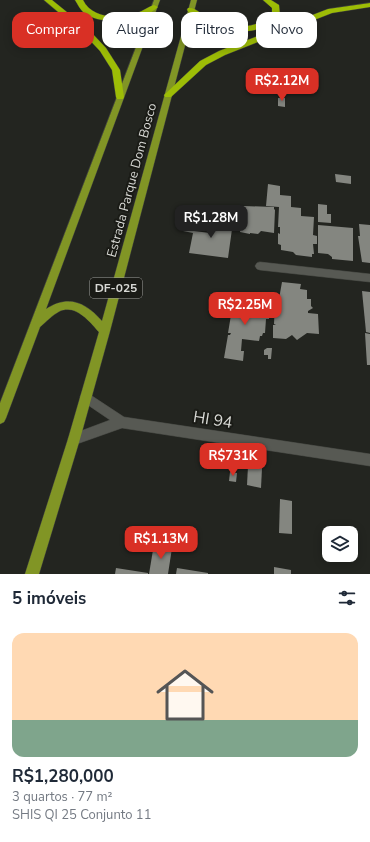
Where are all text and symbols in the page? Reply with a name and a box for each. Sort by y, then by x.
chip: Comprar [12,12,94,48]
chip: Alugar [102,12,173,48]
chip: Filtros [181,12,248,48]
chip: Novo [256,12,317,48]
pin: R$2.12M [245,68,319,102]
text: R$2.12M [255,72,309,90]
street label: Estrada Parque Dom Bosco [103,101,161,259]
pin: R$1.28M [174,205,248,239]
text: R$1.28M [184,209,238,227]
road number: DF-025 [90,278,142,298]
pin: R$2.25M [208,292,282,326]
text: R$2.25M [218,296,272,314]
street label: HI 94 [192,406,235,434]
pin: R$731K [200,443,266,477]
text: R$731K [209,447,257,465]
pin: R$1.13M [124,526,198,560]
map controls [322,526,358,562]
button: layers [322,526,358,562]
text: R$1.13M [134,530,188,548]
text: 5 imóveis [12,587,86,610]
icon: filters [336,587,358,609]
icon: home [149,659,221,731]
text: R$1,280,000 [12,765,114,788]
text: 3 quartos · 77 m² [12,788,113,806]
text: SHIS QI 25 Conjunto 11 [12,806,151,824]

